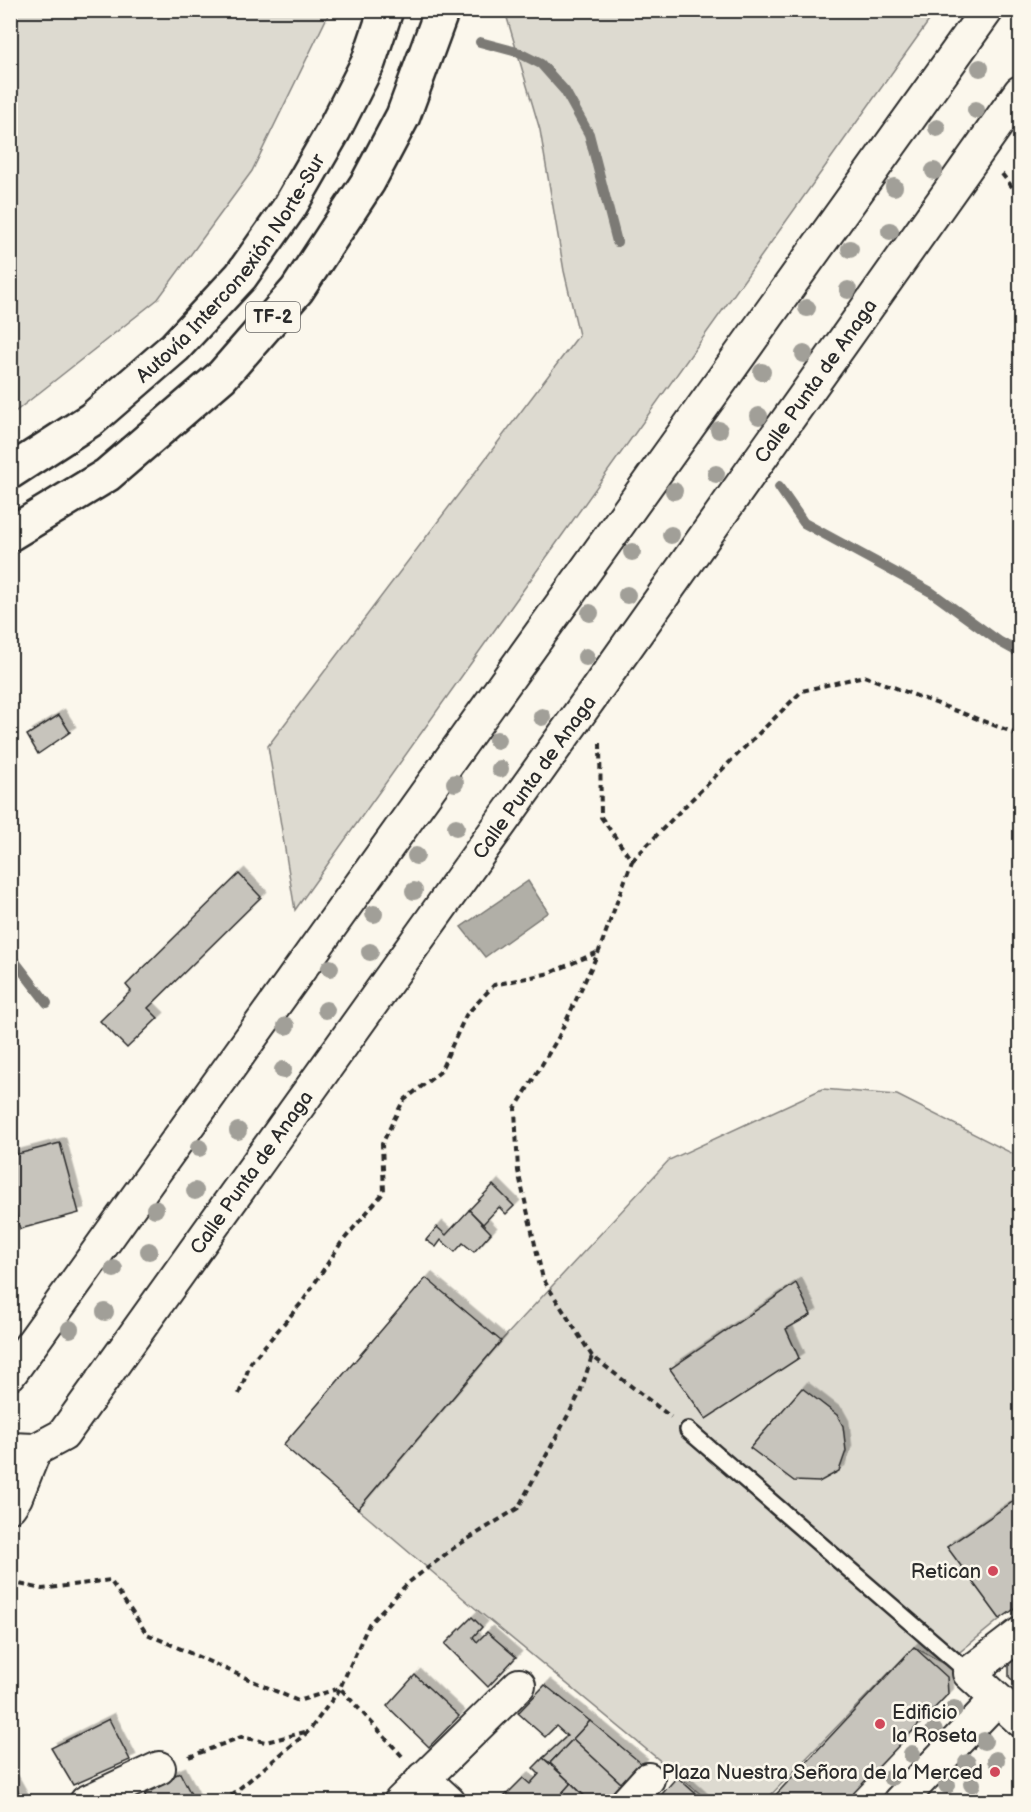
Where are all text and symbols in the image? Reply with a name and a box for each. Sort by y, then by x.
street label: Autovía Interconexión Norte-Sur [132,149,331,388]
street label: Calle Punta de Anaga [750,295,882,468]
road number: TF-2 [246,302,300,332]
street label: Calle Punta de Anaga [468,691,601,864]
street label: Calle Punta de Anaga [185,1086,319,1259]
place label: Retican [911,1560,981,1584]
marker: Retican [986,1564,1000,1578]
place label: Edificio la Roseta [892,1701,977,1748]
marker: Edificio la Roseta [873,1717,887,1731]
place label: Plaza Nuestra Señora de la Merced [662,1761,983,1785]
marker: Plaza Nuestra Señora de la Merced [988,1765,1002,1779]

